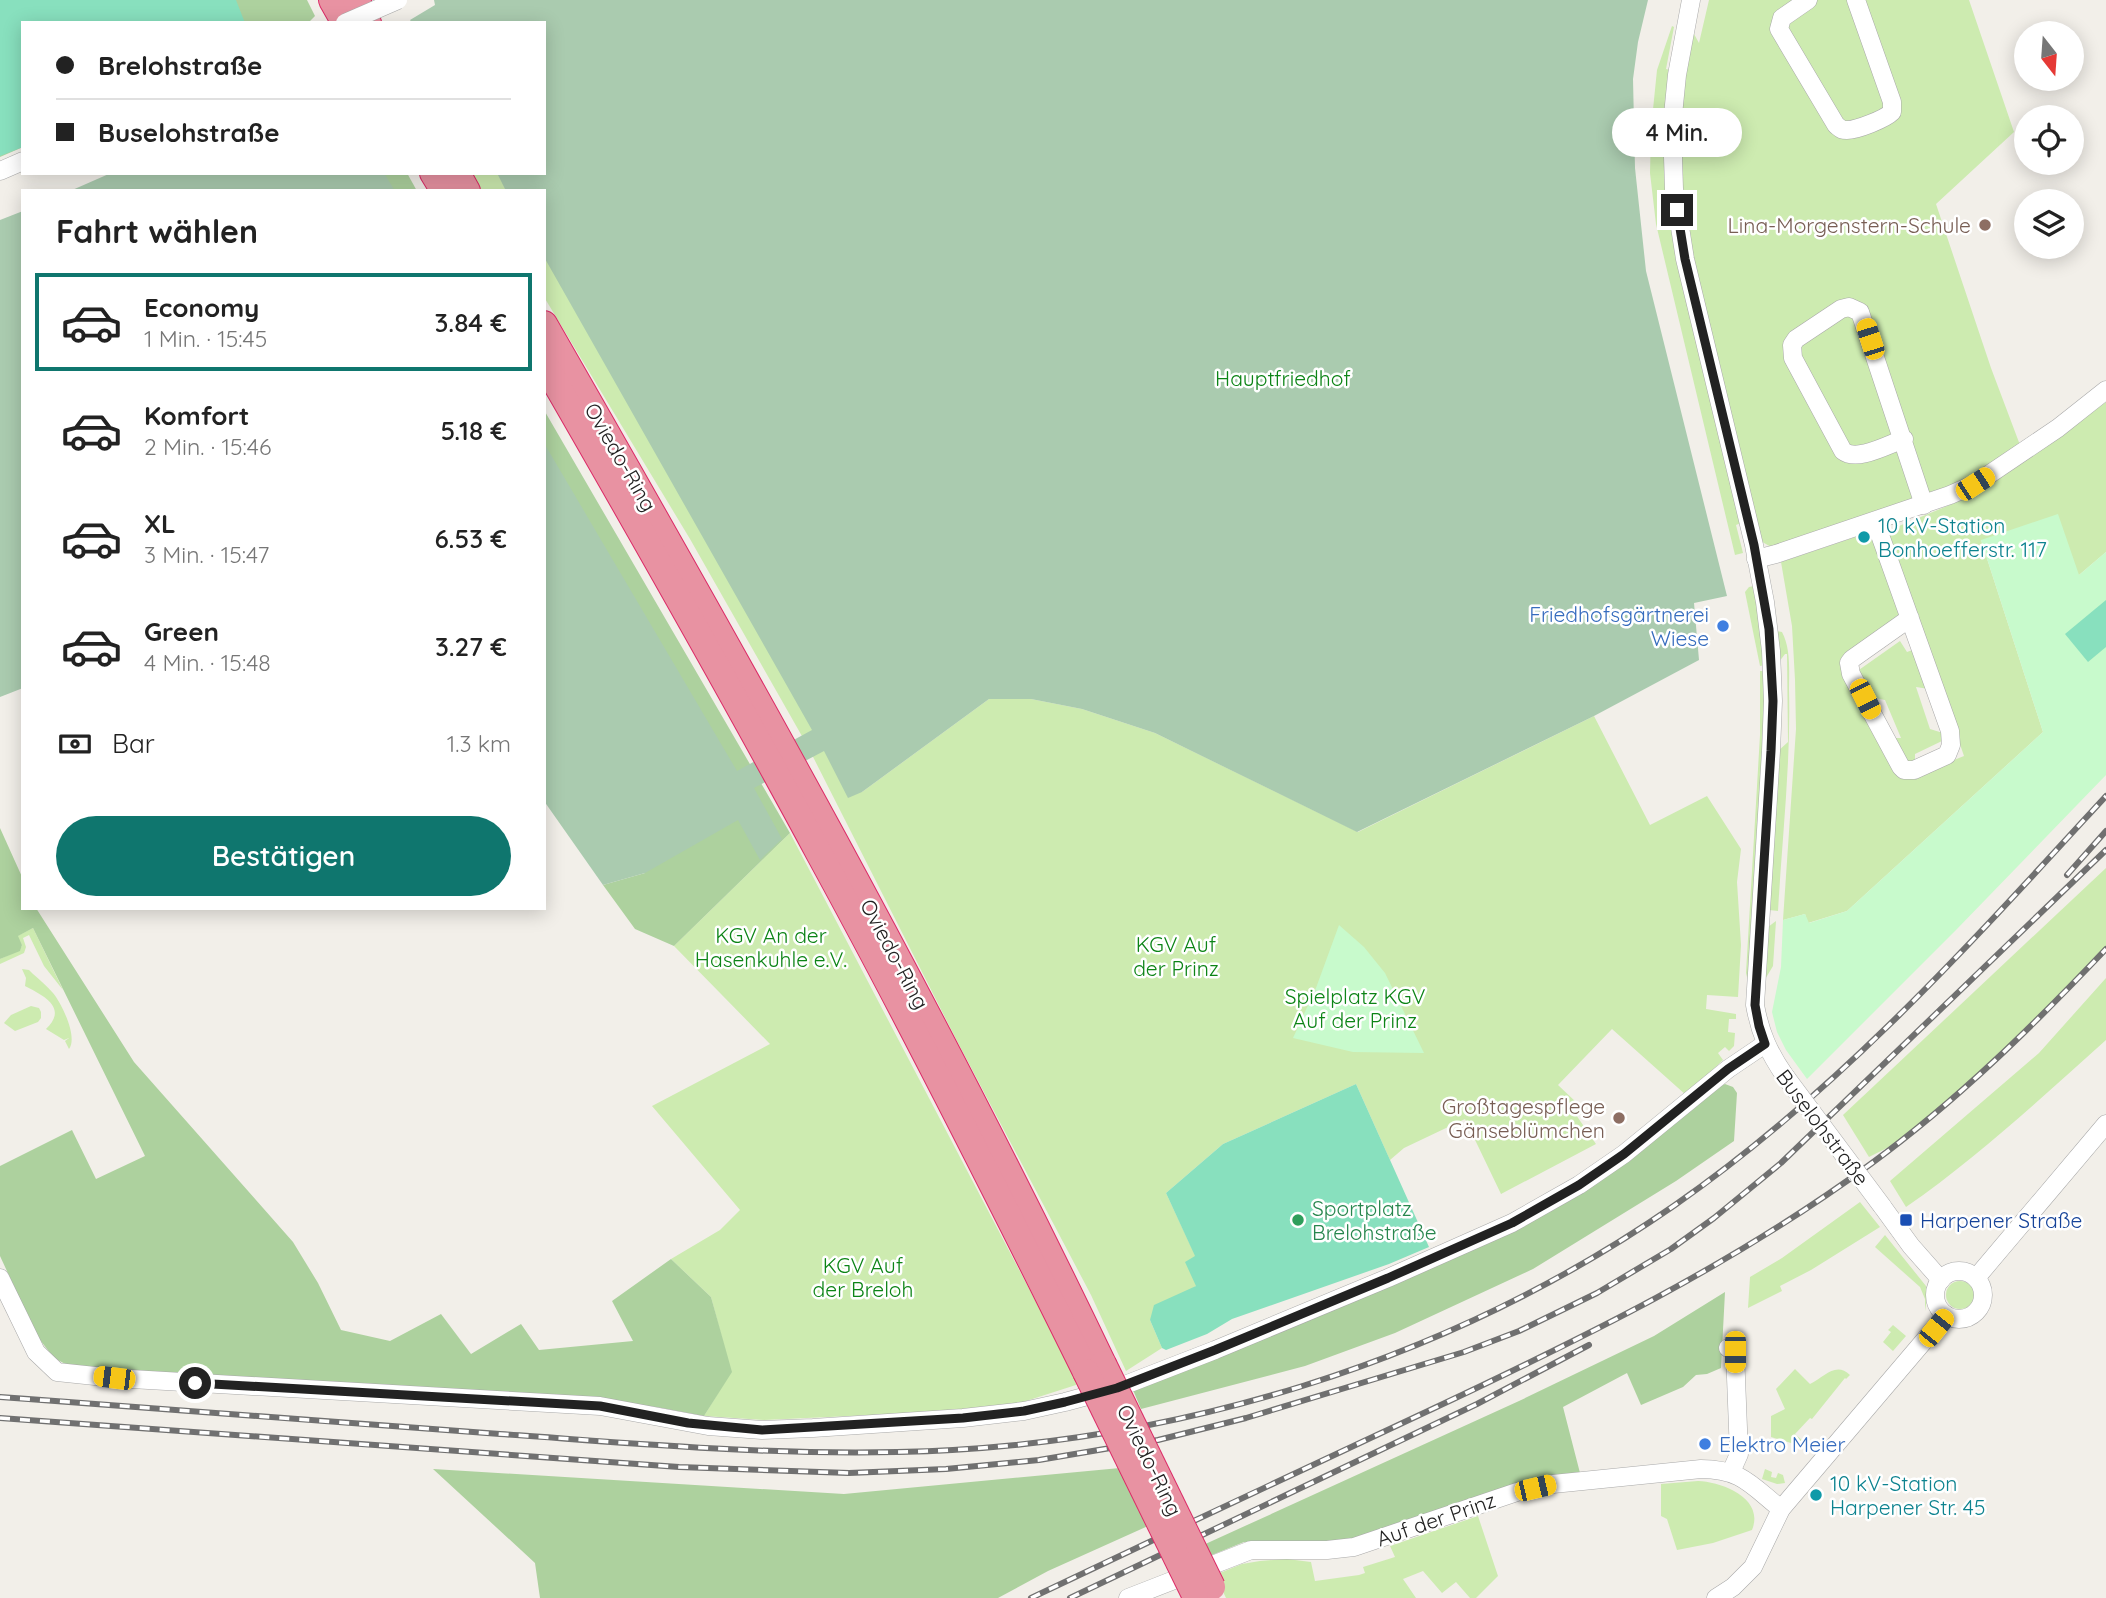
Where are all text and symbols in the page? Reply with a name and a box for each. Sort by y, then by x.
north arrow [2014,21,2084,91]
map controls [2014,21,2084,259]
text: Brelohstraße [98,49,262,82]
button: locate [2014,105,2084,175]
callout: 4 Min. [1612,108,1742,158]
text: Buselohstraße [98,116,280,149]
text: 4 Min. [1646,118,1708,147]
button: layers [2014,189,2084,259]
route end [1661,194,1693,226]
text: Fahrt wählen [56,211,258,251]
place label: Lina-Morgenstern-Schule [1728,212,1971,238]
marker: Lina-Morgenstern-Schule [1977,217,1993,233]
icon: car [60,291,123,354]
text: Economy [144,291,259,324]
text: 3.84 € [434,306,507,339]
car [1854,316,1887,362]
text: 1 Min. · 15:45 [144,324,267,353]
park label: Hauptfriedhof [1215,365,1351,391]
street label: Oviedo-Ring [579,398,663,516]
icon: car [60,399,123,462]
text: Komfort [144,399,249,432]
text: 5.18 € [441,414,507,447]
text: 2 Min. · 15:46 [144,432,271,461]
car [1952,464,1999,504]
icon: car [60,507,123,570]
text: XL [144,507,176,540]
place label: 10 kV-Station Bonhoefferstr. 117 [1878,512,2047,562]
text: 6.53 € [434,522,507,555]
marker: 10 kV-Station Bonhoefferstr. 117 [1856,529,1872,545]
text: 3 Min. · 15:47 [144,540,269,569]
place label: Friedhofsgärtnerei Wiese [1529,601,1709,651]
icon: car [60,615,123,678]
text: Green [144,615,219,648]
marker: Friedhofsgärtnerei Wiese [1715,618,1731,634]
text: 3.27 € [435,630,507,663]
text: 4 Min. · 15:48 [144,648,271,677]
car [1847,676,1884,722]
icon: cash [56,725,94,763]
text: Bar [112,727,155,760]
text: 1.3 km [447,729,511,758]
button: Bestätigen [56,816,511,896]
street label: Oviedo-Ring [855,894,935,1014]
park label: KGV An der Hasenkuhle e.V. [695,922,847,972]
park label: KGV Auf der Prinz [1133,931,1219,981]
park label: Spielplatz KGV Auf der Prinz [1285,983,1425,1033]
street label: Buselohstraße [1771,1064,1875,1190]
place label: Großtagespflege Gänseblümchen [1442,1093,1605,1143]
marker: Großtagespflege Gänseblümchen [1611,1110,1627,1126]
place label: Sportplatz Brelohstraße [1312,1195,1437,1245]
place label: Harpener Straße [1920,1207,2082,1233]
marker: Sportplatz Brelohstraße [1290,1212,1306,1228]
marker: Harpener Straße [1898,1212,1914,1228]
park label: KGV Auf der Breloh [813,1252,913,1302]
car [1915,1305,1958,1351]
car [1725,1331,1746,1373]
car [92,1365,137,1391]
route start [179,1367,211,1399]
street label: Oviedo-Ring [1112,1400,1188,1520]
place label: Elektro Meier [1719,1431,1845,1457]
marker: Elektro Meier [1697,1436,1713,1452]
place label: 10 kV-Station Harpener Str. 45 [1830,1470,1985,1520]
car [1513,1473,1558,1503]
street label: Auf der Prinz [1373,1486,1499,1552]
marker: 10 kV-Station Harpener Str. 45 [1808,1487,1824,1503]

